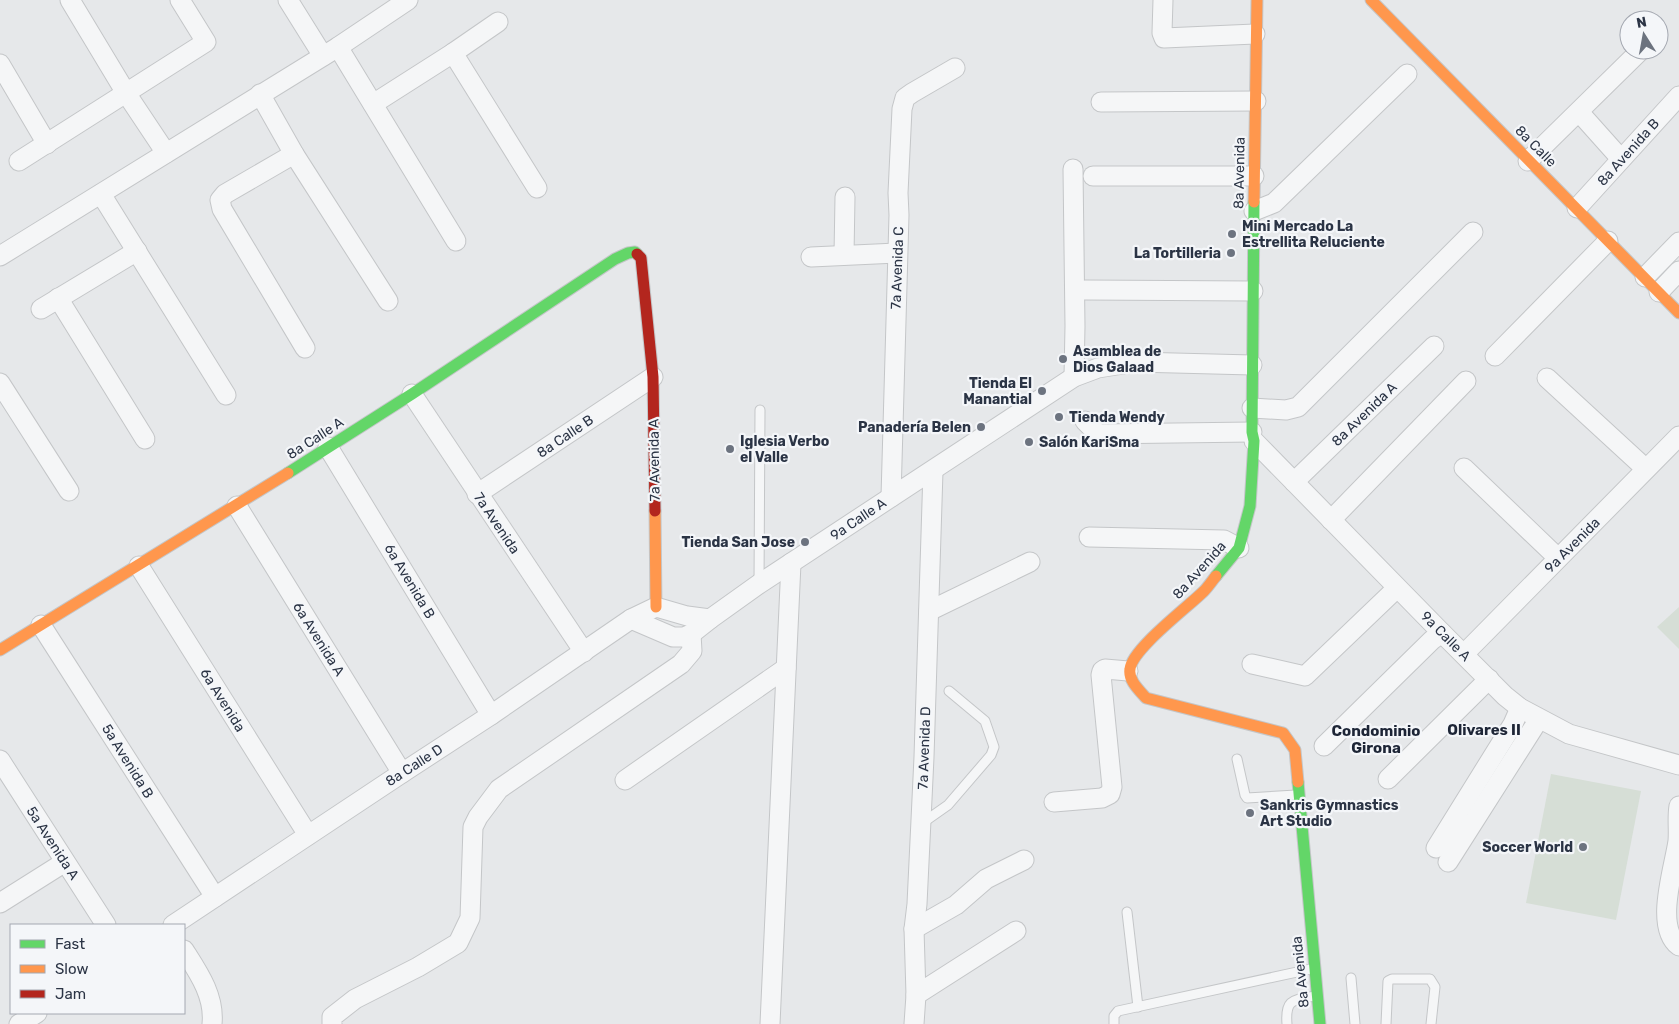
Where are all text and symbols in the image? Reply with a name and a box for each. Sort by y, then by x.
north arrow [1619,10,1669,60]
text: N [1635,13,1648,32]
street label: 8a Avenida B [1594,115,1663,189]
street label: 8a Calle [1511,122,1560,171]
street label: 8a Avenida [1230,137,1249,209]
place label: Mini Mercado La Estrellita Reluciente [1242,218,1385,251]
street label: 7a Avenida C [888,226,907,310]
marker: Mini Mercado La Estrellita Reluciente [1226,228,1238,240]
place label: La Tortilleria [1134,245,1221,262]
marker: La Tortilleria [1225,247,1237,259]
place label: Asamblea de Dios Galaad [1073,343,1161,376]
marker: Asamblea de Dios Galaad [1057,353,1069,365]
place label: Tienda El Manantial [963,375,1032,408]
street label: 8a Avenida A [1328,379,1401,450]
marker: Tienda El Manantial [1036,385,1048,397]
place label: Tienda Wendy [1069,409,1166,426]
street label: 8a Calle B [534,411,597,462]
marker: Tienda Wendy [1053,411,1065,423]
street label: 8a Calle A [284,413,347,463]
street label: 7a Avenida A [645,418,664,501]
place label: Panadería Belen [858,419,971,436]
marker: Panadería Belen [975,421,987,433]
place label: Iglesia Verbo el Valle [740,433,829,466]
place label: Salón KariSma [1039,434,1139,451]
marker: Salón KariSma [1023,436,1035,448]
marker: Iglesia Verbo el Valle [724,443,736,455]
street label: 7a Avenida [470,489,523,557]
street label: 9a Calle A [827,494,890,544]
street label: 9a Avenida [1541,514,1604,577]
place label: Tienda San Jose [681,534,795,551]
marker: Tienda San Jose [799,536,811,548]
street label: 8a Avenida [1169,538,1230,603]
street label: 6a Avenida B [381,541,439,622]
street label: 6a Avenida A [289,599,348,680]
street label: 9a Calle A [1417,608,1475,665]
street label: 6a Avenida [196,665,249,735]
street label: 7a Avenida D [915,706,934,790]
street label: 5a Avenida B [98,721,157,801]
district label: Olivares II [1447,721,1521,739]
district label: Condominio Girona [1331,722,1421,757]
street label: 8a Calle D [382,741,446,790]
place label: Sankris Gymnastics Art Studio [1260,797,1399,830]
street label: 5a Avenida A [23,804,83,884]
marker: Sankris Gymnastics Art Studio [1244,807,1256,819]
place label: Soccer World [1482,839,1573,856]
marker: Soccer World [1577,841,1589,853]
legend [10,924,185,1014]
text: Fast [55,935,85,953]
street label: 8a Avenida [1288,935,1313,1009]
text: Slow [55,960,88,978]
text: Jam [55,985,86,1003]

